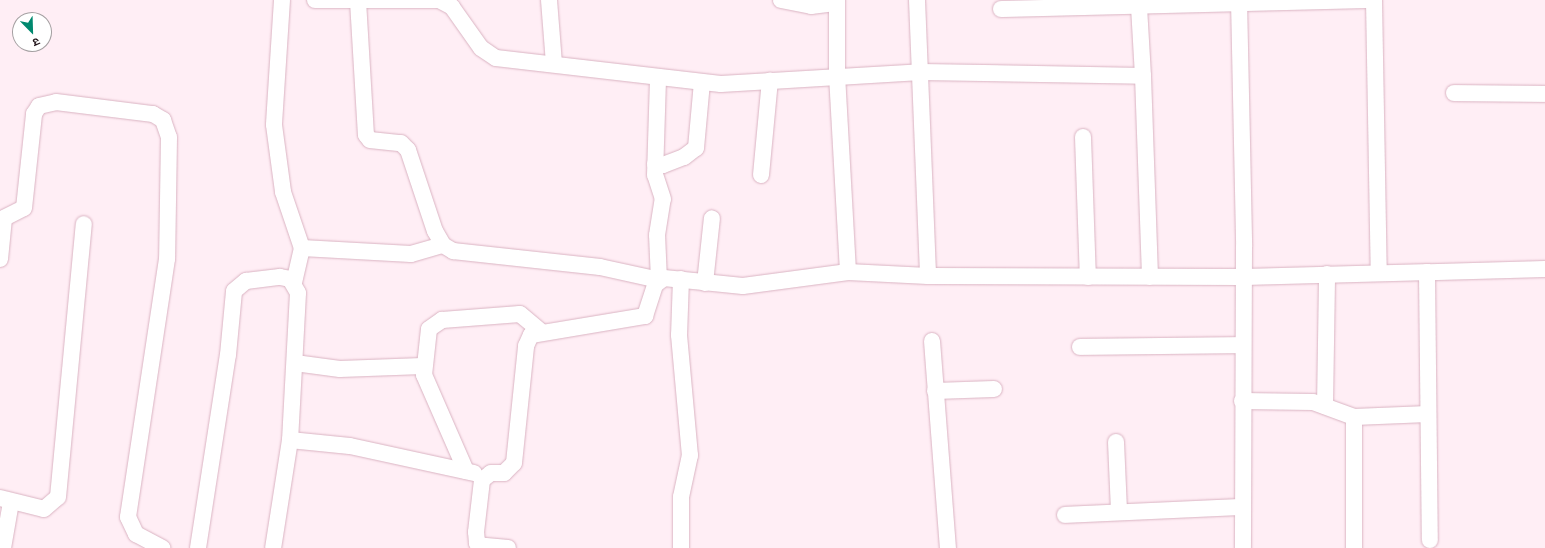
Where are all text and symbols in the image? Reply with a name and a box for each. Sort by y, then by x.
north arrow [12,12,52,52]
text: उ [31,34,42,50]

